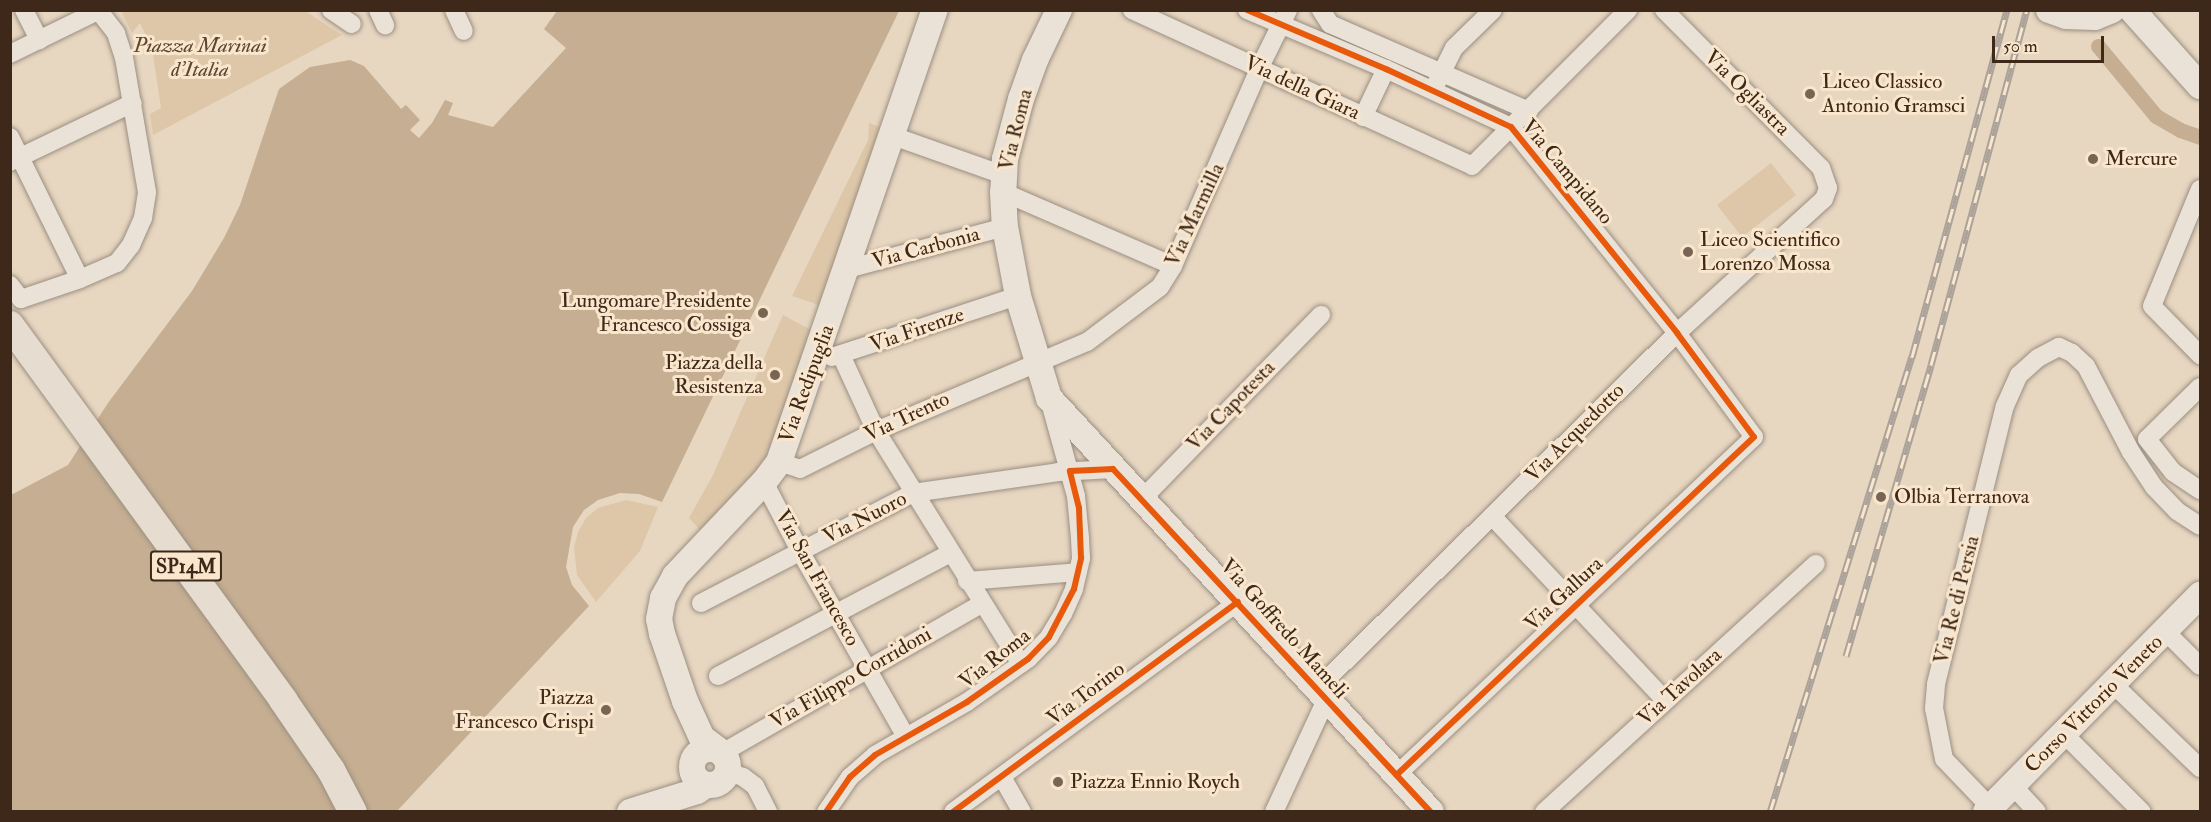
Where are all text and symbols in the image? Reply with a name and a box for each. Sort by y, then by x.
scale bar [1995,24,2108,62]
park label: Piazza Marinai d'Italia [133,33,267,83]
text: 50 m [2003,35,2038,58]
street label: Via Ogliastra [1699,45,1795,141]
street label: Via della Giara [1240,50,1364,126]
place label: Liceo Classico Antonio Gramsci [1822,69,1965,119]
street label: Via Roma [994,87,1038,173]
marker: Liceo Classico Antonio Gramsci [1803,87,1817,101]
street label: Via Campidano [1516,114,1618,230]
place label: Mercure [2105,146,2177,172]
marker: Mercure [2086,152,2100,166]
street label: Via Marmilla [1160,159,1230,271]
street label: Via Carbonia [869,222,983,274]
place label: Liceo Scientifico Lorenzo Mossa [1700,227,1840,277]
marker: Liceo Scientifico Lorenzo Mossa [1681,245,1695,259]
place label: Lungomare Presidente Francesco Cossiga [561,288,751,338]
street label: Via Firenze [866,302,968,358]
marker: Lungomare Presidente Francesco Cossiga [756,306,770,320]
street label: Via Redipuglia [774,321,840,447]
place label: Piazza della Resistenza [665,350,763,400]
street label: Via Capotesta [1182,355,1280,457]
marker: Piazza della Resistenza [768,368,782,382]
street label: Via Acquedotto [1520,378,1630,488]
street label: Via Trento [861,386,953,448]
place label: Olbia Terranova [1894,484,2029,510]
street label: Via Nuoro [819,486,911,550]
marker: Olbia Terranova [1872,488,1890,506]
street label: Via San Francesco [769,506,865,650]
street label: Via Re di Persia [1929,533,1985,667]
road number: SP14M [148,549,224,583]
street label: Via Gallura [1520,551,1608,637]
street label: Via Goffredo Mameli [1215,554,1353,704]
street label: Via Filippo Corridoni [766,622,936,734]
street label: Via Roma [954,623,1036,695]
street label: Corso Vittorio Veneto [2020,630,2168,778]
street label: Via Tavolara [1633,643,1727,731]
street label: Via Torino [1042,657,1130,731]
place label: Piazza Francesco Crispi [455,685,594,735]
marker: Piazza Francesco Crispi [599,703,613,717]
place label: Piazza Ennio Roych [1070,769,1240,795]
marker: Piazza Ennio Roych [1051,775,1065,789]

